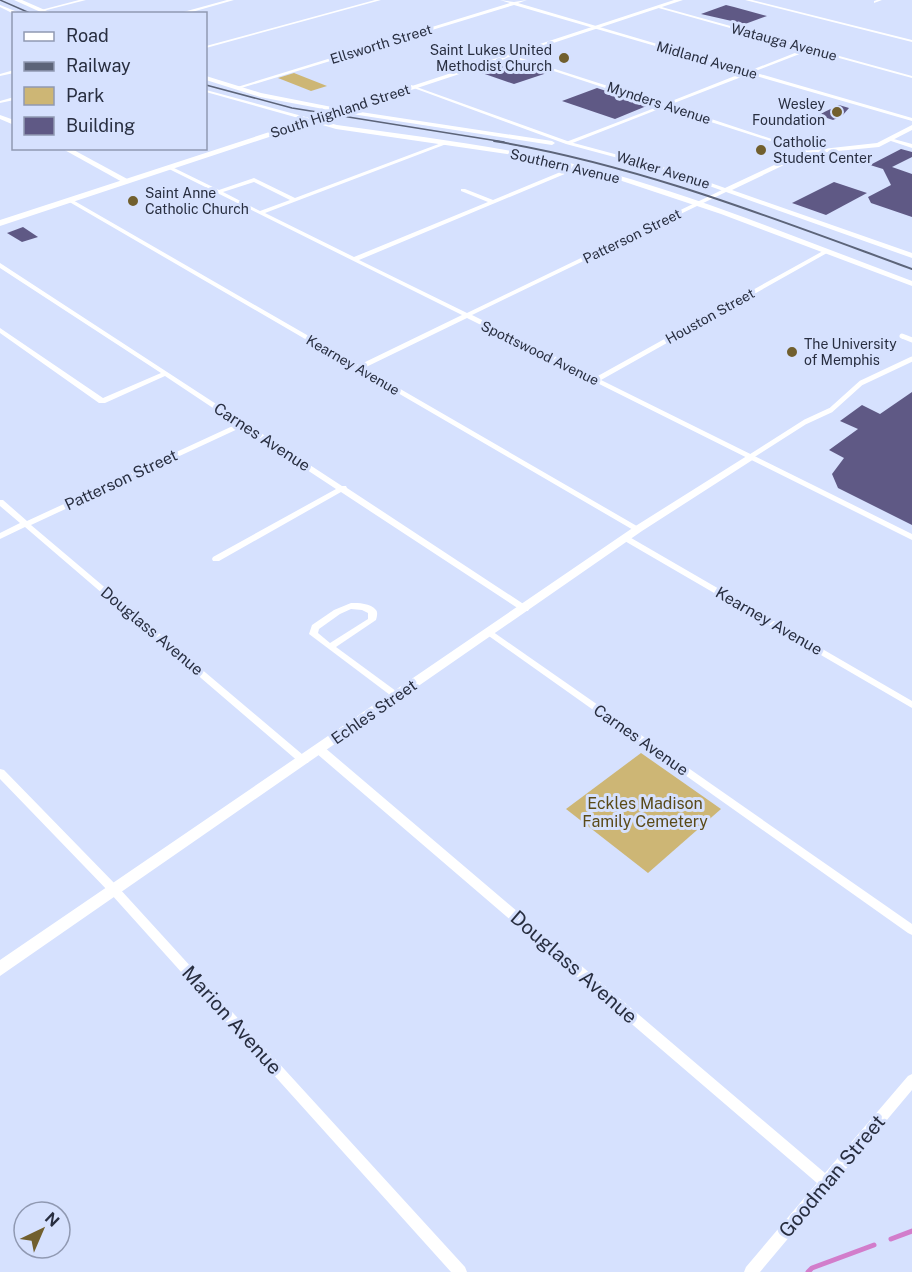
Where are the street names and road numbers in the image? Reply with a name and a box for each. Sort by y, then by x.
street label: Watauga Avenue [729,20,839,64]
street label: Ellsworth Street [328,21,434,67]
street label: Midland Avenue [655,38,759,82]
street label: Mynders Avenue [605,79,713,127]
street label: South Highland Street [268,81,412,141]
street label: Southern Avenue [509,146,621,186]
street label: Walker Avenue [614,148,712,192]
street label: Patterson Street [580,205,684,267]
street label: Houston Street [663,285,757,347]
street label: Spottswood Avenue [479,318,602,388]
street label: Kearney Avenue [304,332,403,398]
street label: Carnes Avenue [210,399,314,475]
street label: Patterson Street [62,446,180,514]
street label: Douglass Avenue [97,583,207,679]
street label: Kearney Avenue [712,583,826,659]
street label: Echles Street [328,676,420,748]
street label: Carnes Avenue [590,700,692,780]
street label: Douglass Avenue [506,906,642,1028]
street label: Marion Avenue [177,961,287,1079]
street label: Goodman Street [774,1110,890,1242]

